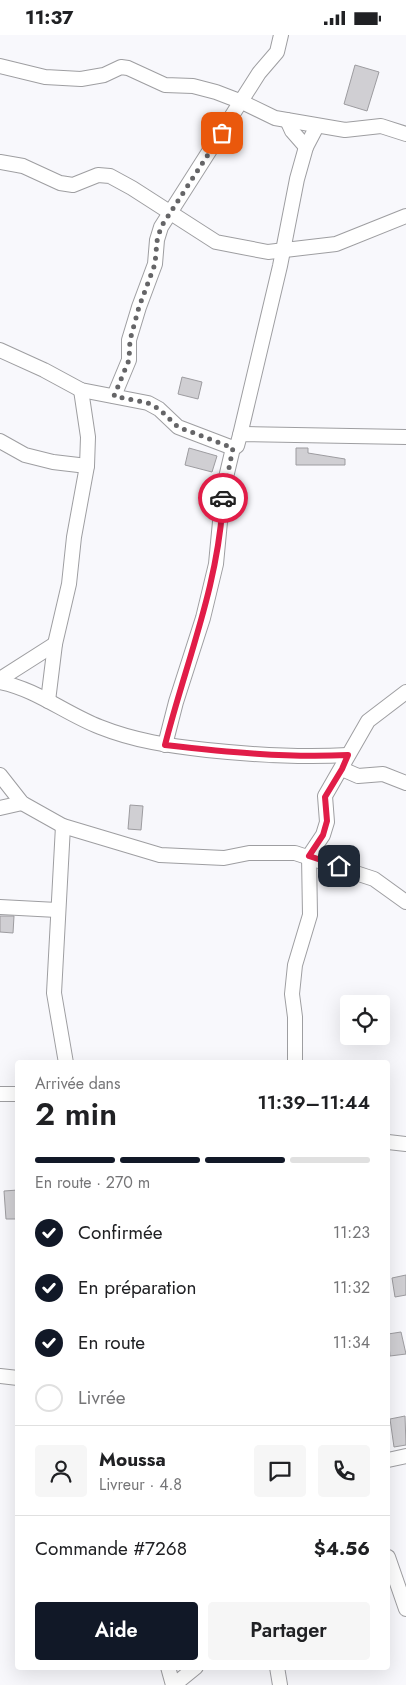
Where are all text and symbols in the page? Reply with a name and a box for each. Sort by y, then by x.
text: 11:37 [25,4,73,31]
pin [201,112,243,154]
icon: bag [208,119,236,147]
courier [198,473,248,523]
icon: car [209,484,237,512]
pin [318,845,360,887]
icon: home [325,852,353,880]
map controls [340,995,390,1045]
button: locate [340,995,390,1045]
text: Arrivée dans [35,1072,120,1095]
text: 11:39–11:44 [257,1089,370,1116]
text: 2 min [35,1091,117,1137]
text: En route · 270 m [35,1171,150,1194]
icon: check [35,1219,63,1247]
text: Confirmée [78,1219,163,1246]
text: 11:23 [333,1221,370,1244]
icon: check [35,1274,63,1302]
text: En préparation [78,1274,196,1301]
text: 11:32 [333,1276,370,1299]
icon: check [35,1329,63,1357]
text: En route [78,1329,145,1356]
text: 11:34 [333,1331,370,1354]
text: Livrée [78,1384,126,1411]
button: person [35,1445,87,1497]
button: chat [254,1445,306,1497]
button: phone [318,1445,370,1497]
text: Moussa [99,1446,166,1473]
text: Livreur · 4.8 [99,1473,182,1496]
text: Commande #7268 [35,1535,187,1562]
text: $4.56 [314,1535,370,1562]
button: Aide [35,1602,198,1660]
button: Partager [208,1602,370,1660]

